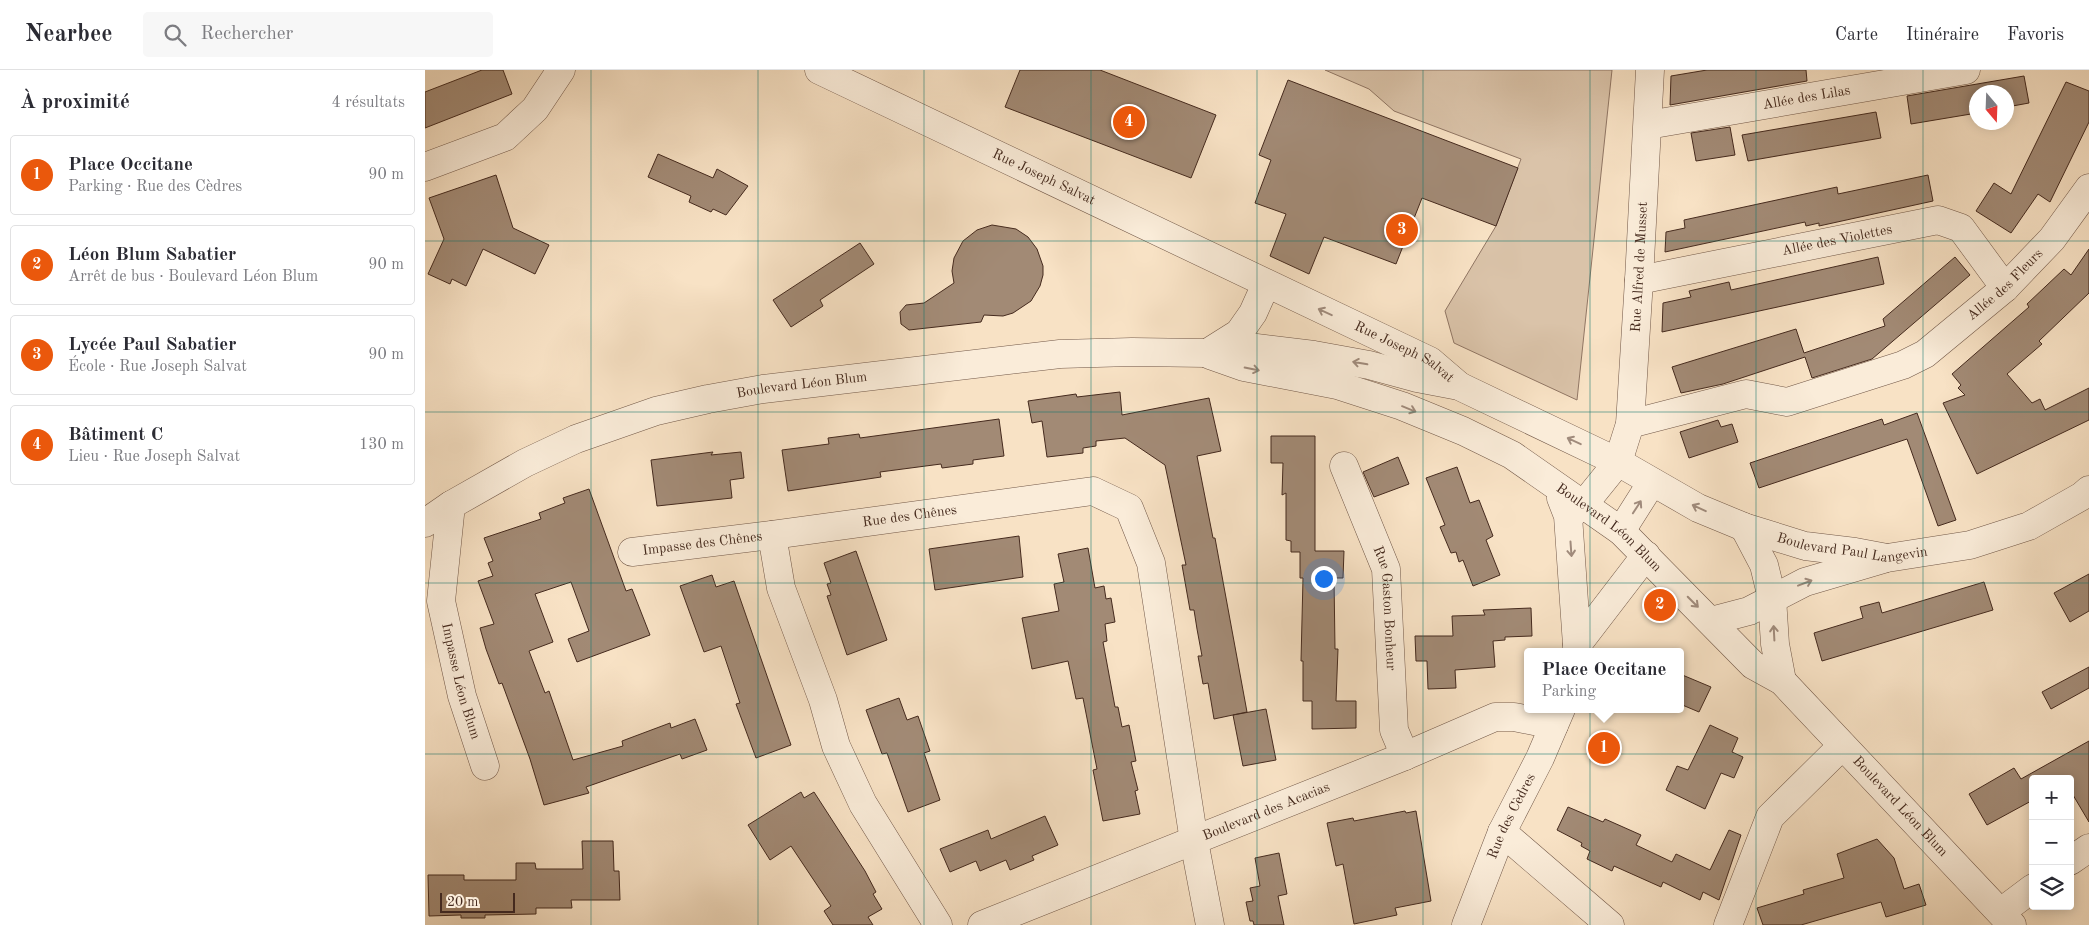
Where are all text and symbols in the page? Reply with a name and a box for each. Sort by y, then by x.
search box [143,12,493,57]
icon: search [161,21,189,49]
text: Nearbee [25,23,113,47]
text: Rechercher [201,25,293,44]
text: Carte [1835,26,1878,44]
text: Itinéraire [1906,26,1979,44]
text: Favoris [2007,26,2064,44]
street label: Allée des Lilas [1762,83,1852,112]
north arrow [1969,85,2014,130]
text: À proximité [20,92,130,113]
text: 4 résultats [331,95,405,111]
pin: 4 [1113,103,1145,141]
street label: Rue Joseph Salvat [990,147,1097,207]
text: Place Occitane [68,156,193,175]
text: 1 [32,167,42,183]
text: 90 m [368,167,404,183]
text: Parking · Rue des Cèdres [68,179,242,195]
street label: Rue Alfred de Musset [1629,201,1650,333]
pin: 3 [1386,211,1418,249]
street label: Allée des Violettes [1781,222,1894,258]
text: Léon Blum Sabatier [68,246,236,265]
street label: Allée des Fleurs [1965,246,2046,323]
text: 2 [32,257,42,273]
text: 90 m [368,257,404,273]
text: Arrêt de bus · Boulevard Léon Blum [68,269,318,285]
one-way arrow [1318,307,1333,316]
street label: Rue Joseph Salvat [1352,319,1457,385]
text: Lycée Paul Sabatier [68,336,237,355]
text: 3 [32,347,42,363]
text: 90 m [368,347,404,363]
one-way arrow [1353,358,1369,368]
text: École · Rue Joseph Salvat [68,359,247,375]
one-way arrow [1244,365,1260,374]
street label: Boulevard Léon Blum [735,370,868,401]
one-way arrow [1401,405,1416,414]
text: Bâtiment C [68,426,163,445]
one-way arrow [1567,436,1582,445]
text: 4 [32,437,42,453]
text: 130 m [359,437,404,453]
text: Lieu · Rue Joseph Salvat [68,449,240,465]
street label: Boulevard Léon Blum [1554,481,1664,575]
one-way arrow [1632,500,1642,514]
one-way arrow [1692,502,1707,512]
street label: Rue des Chênes [862,503,958,530]
street label: Impasse des Chênes [642,529,763,558]
street label: Boulevard Paul Langevin [1775,531,1929,565]
one-way arrow [1566,541,1575,557]
street label: Rue Gaston Bonheur [1370,544,1398,671]
your location [1311,566,1337,592]
one-way arrow [1797,578,1812,587]
pin: 2 [1644,586,1676,624]
one-way arrow [1687,596,1699,609]
street label: Impasse Léon Blum [439,622,483,741]
one-way arrow [1770,625,1779,641]
popup [1524,648,1684,713]
text: Place Occitane [1541,661,1667,680]
text: Parking [1541,684,1596,700]
pin: 1 [1588,729,1620,767]
street label: Boulevard Léon Blum [1850,754,1950,859]
street label: Rue des Cèdres [1485,771,1538,861]
map controls [2029,775,2074,910]
button: + [2029,775,2074,820]
street label: Boulevard des Acacias [1201,780,1332,843]
button: − [2029,820,2074,865]
button: layers [2029,865,2074,910]
scale bar [440,890,515,913]
text: 20 m [447,895,478,909]

